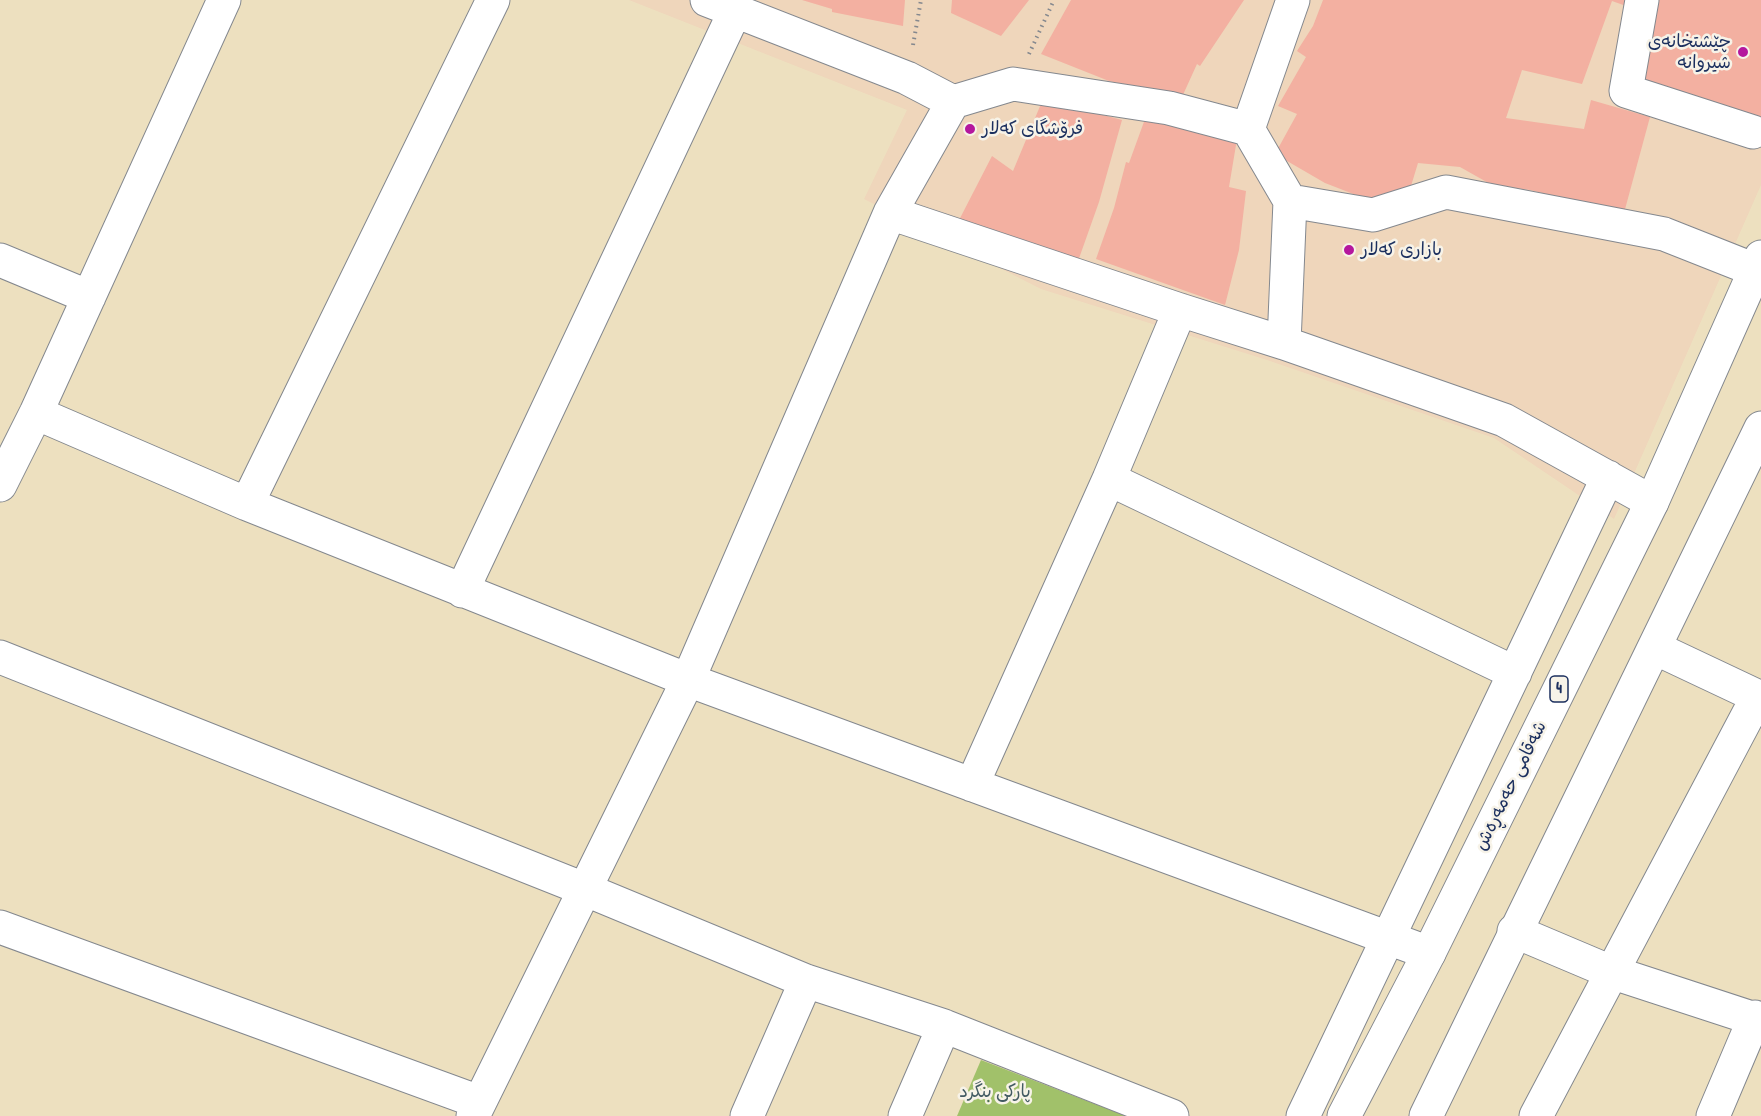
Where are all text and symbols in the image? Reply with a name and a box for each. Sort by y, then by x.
place label: چێشتخانەی شیروانە [1648,31,1731,74]
marker: چێشتخانەی شیروانە [1736,45,1750,59]
place label: فرۆشگای کەلار [982,118,1083,140]
marker: فرۆشگای کەلار [963,122,977,136]
place label: بازاری کەلار [1361,239,1442,261]
marker: بازاری کەلار [1342,243,1356,257]
road number: 4 [1550,676,1568,702]
street label: شەقامی حەمەڕەش [1470,718,1552,854]
park label: پارکی بنگرد [959,1081,1031,1103]

